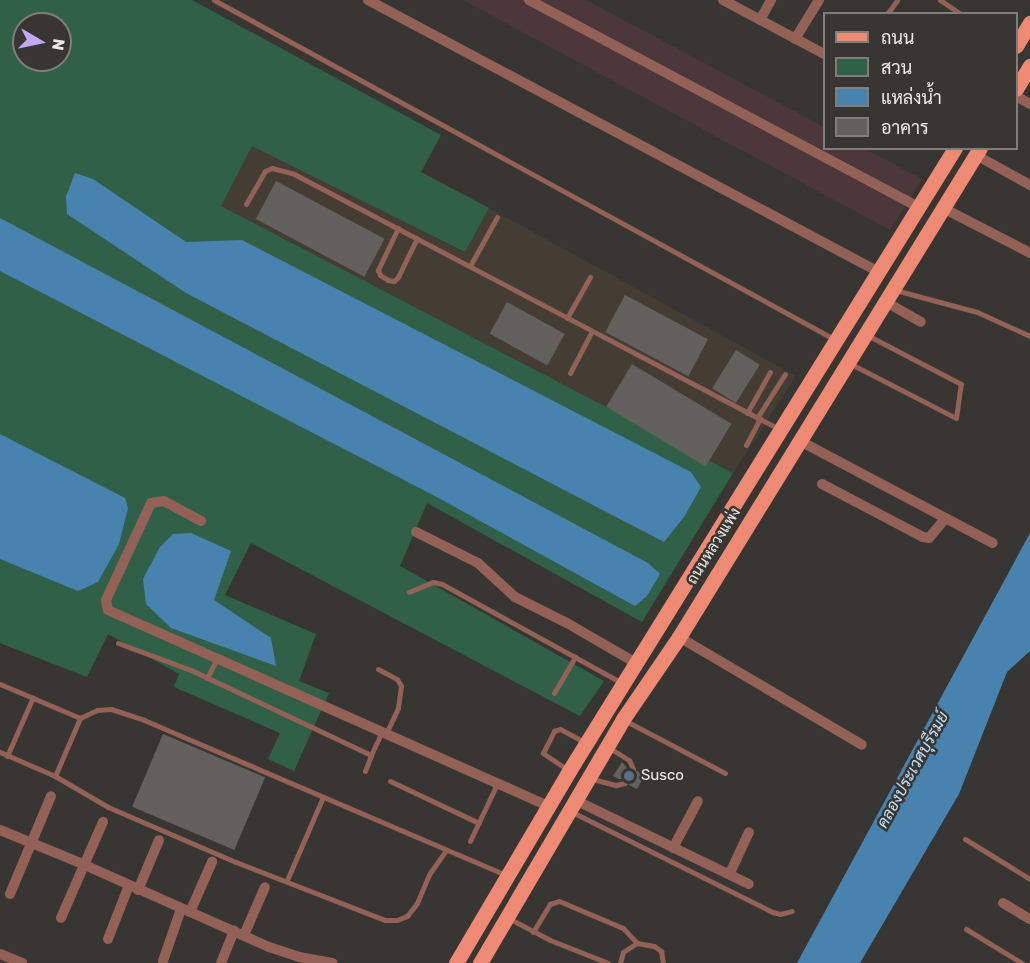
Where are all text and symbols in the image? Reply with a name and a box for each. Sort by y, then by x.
north arrow [12,12,72,72]
legend [823,12,1018,150]
text: ถนน [881,27,914,49]
text: N [48,37,69,52]
text: สวน [881,57,912,79]
text: แหล่งน้ำ [881,87,942,109]
text: อาคาร [881,117,929,139]
street label: ถนนหลวงแพ่ง [683,504,745,588]
water label: คลองประเวศบุรีรมย์ [873,709,953,831]
place label: Susco [641,767,684,785]
marker: Susco [622,769,636,783]

